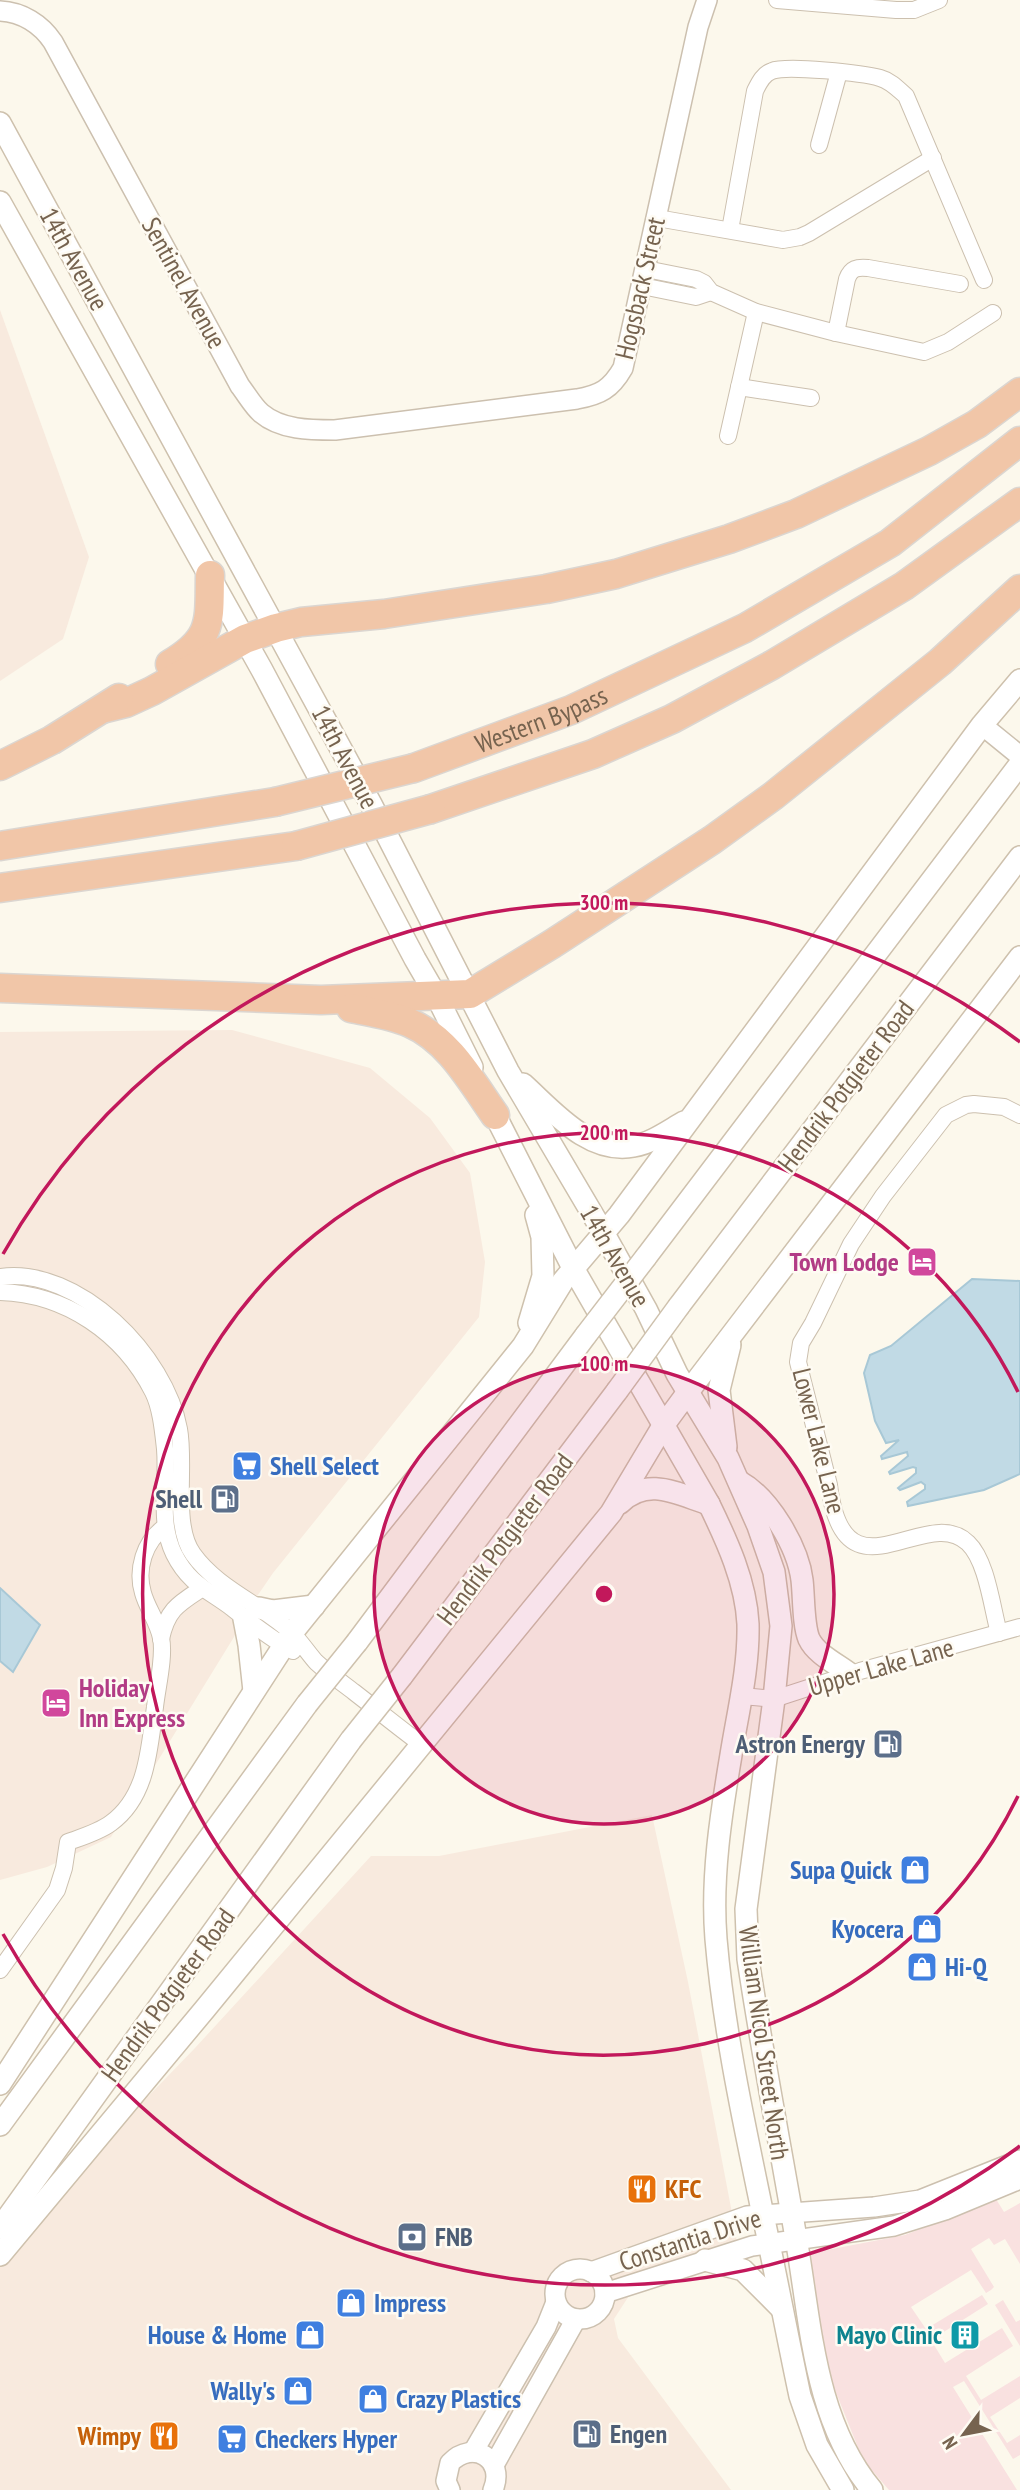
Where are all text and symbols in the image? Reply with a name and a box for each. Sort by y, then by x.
street label: 14th Avenue [33,202,116,316]
street label: Sentinel Avenue [135,211,234,354]
street label: Hogsback Street [607,214,672,362]
street label: Western Bypass [470,678,612,760]
street label: 14th Avenue [304,699,386,814]
text: 300 m [580,889,628,916]
street label: Hendrik Potgieter Road [770,993,921,1178]
text: 200 m [580,1119,628,1146]
street label: 14th Avenue [573,1199,658,1313]
place label: Town Lodge [789,1245,899,1278]
hotel icon: Town Lodge [905,1245,939,1279]
text: 100 m [580,1350,628,1377]
street label: Lower Lake Lane [785,1365,854,1517]
street label: Hendrik Potgieter Road [429,1446,580,1631]
supermarket icon: Shell Select [230,1449,264,1483]
place label: Shell Select [270,1449,379,1482]
place label: Shell [155,1482,203,1515]
fuel station icon: Shell [208,1482,242,1516]
centre of rings [592,1582,616,1606]
street label: Upper Lake Lane [804,1630,957,1703]
place label: Holiday Inn Express [79,1671,185,1734]
hotel icon: Holiday Inn Express [39,1686,73,1720]
place label: Astron Energy [735,1727,866,1760]
fuel station icon: Astron Energy [871,1727,905,1761]
place label: Supa Quick [790,1853,892,1886]
shop icon: Supa Quick [898,1853,932,1887]
street label: Hendrik Potgieter Road [94,1901,242,2088]
place label: Kyocera [832,1912,904,1945]
shop icon: Kyocera [910,1912,944,1946]
street label: William Nicol Street North [732,1924,797,2162]
shop icon: Hi-Q [905,1950,939,1984]
place label: Hi-Q [945,1950,988,1983]
restaurant icon: KFC [625,2172,659,2206]
place label: KFC [665,2172,701,2205]
street label: Constantia Drive [615,2201,765,2278]
bank icon: FNB [395,2220,429,2254]
place label: FNB [435,2220,473,2253]
shop icon: Impress [334,2286,368,2320]
place label: Impress [374,2286,446,2319]
place label: House & Home [148,2318,287,2351]
shop icon: House & Home [293,2318,327,2352]
place label: Mayo Clinic [836,2318,942,2351]
building icon: Mayo Clinic [948,2318,982,2352]
place label: Wally's [210,2374,275,2407]
shop icon: Wally's [281,2374,315,2408]
shop icon: Crazy Plastics [356,2382,390,2416]
place label: Crazy Plastics [396,2382,521,2415]
north arrow [929,2399,999,2469]
fuel station icon: Engen [570,2417,604,2451]
place label: Engen [610,2417,667,2450]
place label: Wimpy [77,2419,142,2452]
restaurant icon: Wimpy [147,2419,181,2453]
supermarket icon: Checkers Hyper [215,2422,249,2456]
place label: Checkers Hyper [255,2422,397,2455]
text: N [937,2432,962,2454]

